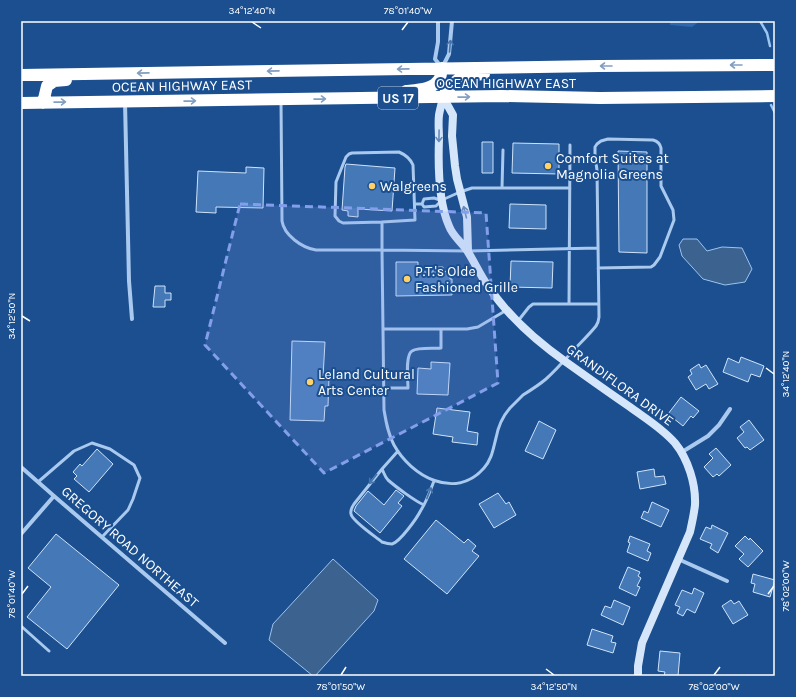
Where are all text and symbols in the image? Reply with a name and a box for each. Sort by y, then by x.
text: 34°12'40"N [229,5,275,17]
text: 78°01'40"W [384,5,432,17]
one-way arrow [447,40,454,53]
one-way arrow [730,61,743,69]
one-way arrow [600,62,613,70]
one-way arrow [397,65,410,73]
one-way arrow [267,67,280,75]
one-way arrow [137,69,150,77]
street label: OCEAN HIGHWAY EAST [436,75,576,92]
street label: OCEAN HIGHWAY EAST [112,76,252,96]
road number: US 17 [378,87,418,109]
one-way arrow [457,93,470,101]
one-way arrow [313,95,326,103]
one-way arrow [183,97,196,105]
one-way arrow [53,99,66,106]
one-way arrow [435,129,443,142]
place label: Comfort Suites at Magnolia Greens [556,150,669,183]
marker: Comfort Suites at Magnolia Greens [543,161,553,171]
place label: Walgreens [380,178,447,195]
marker: Walgreens [367,181,377,191]
one-way arrow [461,206,468,219]
place label: P.T.'s Olde Fashioned Grille [415,263,518,296]
marker: P.T.'s Olde Fashioned Grille [402,274,412,284]
text: 34°12'50"N [6,293,18,339]
street label: GRANDIFLORA DRIVE [563,340,677,430]
text: 34°12'40"N [780,351,792,397]
place label: Leland Cultural Arts Center [318,366,415,399]
marker: Leland Cultural Arts Center [305,377,315,387]
one-way arrow [369,474,378,485]
street label: GREGORY ROAD NORTHEAST [58,483,202,611]
one-way arrow [426,488,434,500]
text: 78°02'00"W [780,560,792,612]
text: 78°01'40"W [6,570,18,618]
text: 78°01'50"W [317,681,365,693]
text: 34°12'50"N [531,681,577,693]
text: 78°02'00"W [688,681,740,693]

